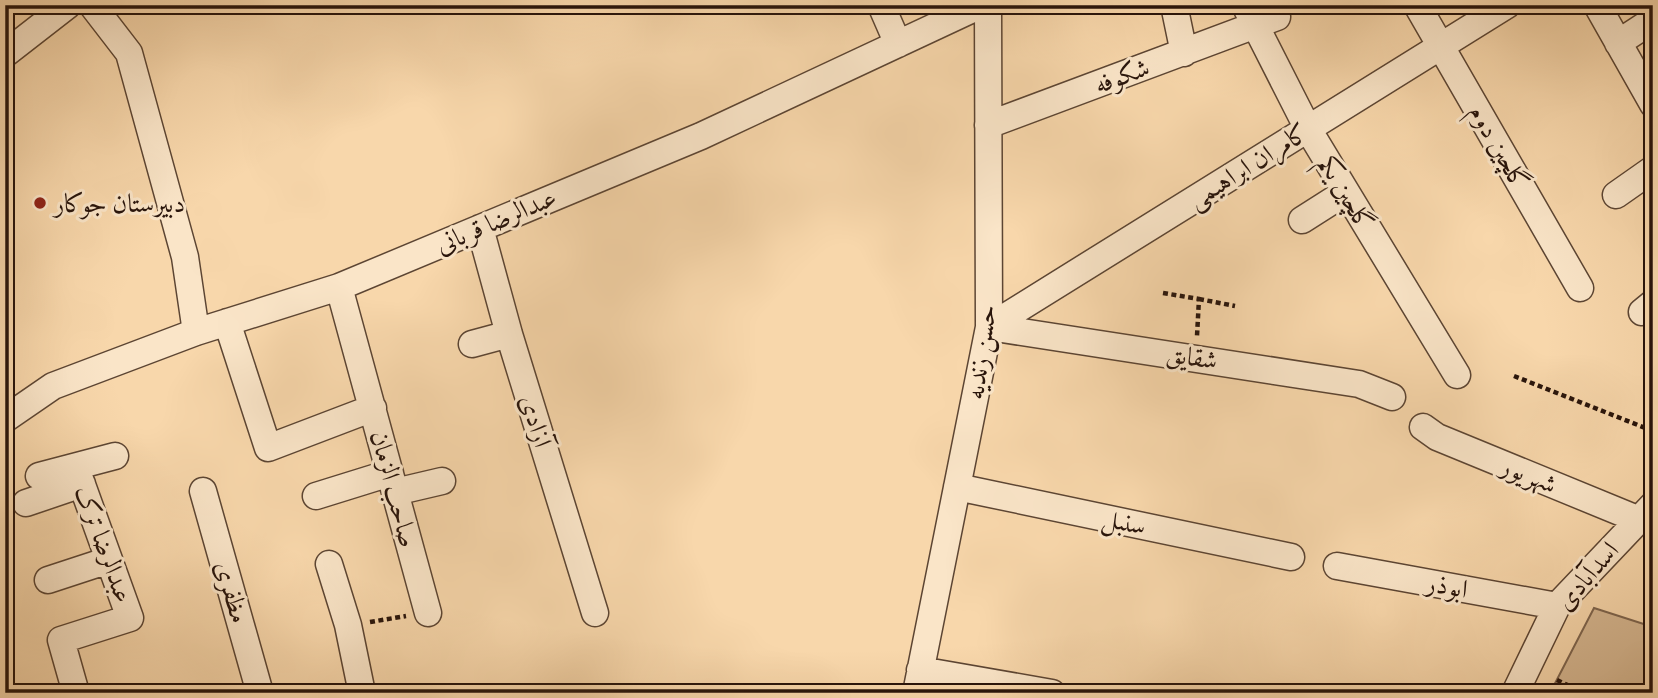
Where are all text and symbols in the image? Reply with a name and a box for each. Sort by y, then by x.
street label: شکوفه [1090,52,1154,101]
street label: گلچین دوم [1456,99,1536,199]
street label: کامران ابراهیمی [1182,117,1315,217]
street label: گلچین یکم [1304,150,1381,241]
street label: عبدالرضا قربانی [431,182,561,261]
place label: دبیرستان جوکار [51,188,185,220]
marker: دبیرستان جوکار [32,195,48,211]
street label: حسن زندیه [959,303,1005,402]
street label: شقایق [1164,338,1220,376]
street label: آزادی [513,391,559,453]
street label: صاحب الزمان [363,427,424,551]
street label: شهریور [1493,449,1561,501]
street label: عبدالرضا ترک [68,481,140,607]
street label: سنبل [1099,502,1149,544]
street label: اسدآبادی [1549,535,1625,617]
street label: مظفری [207,557,256,627]
street label: ابوذر [1421,567,1470,606]

